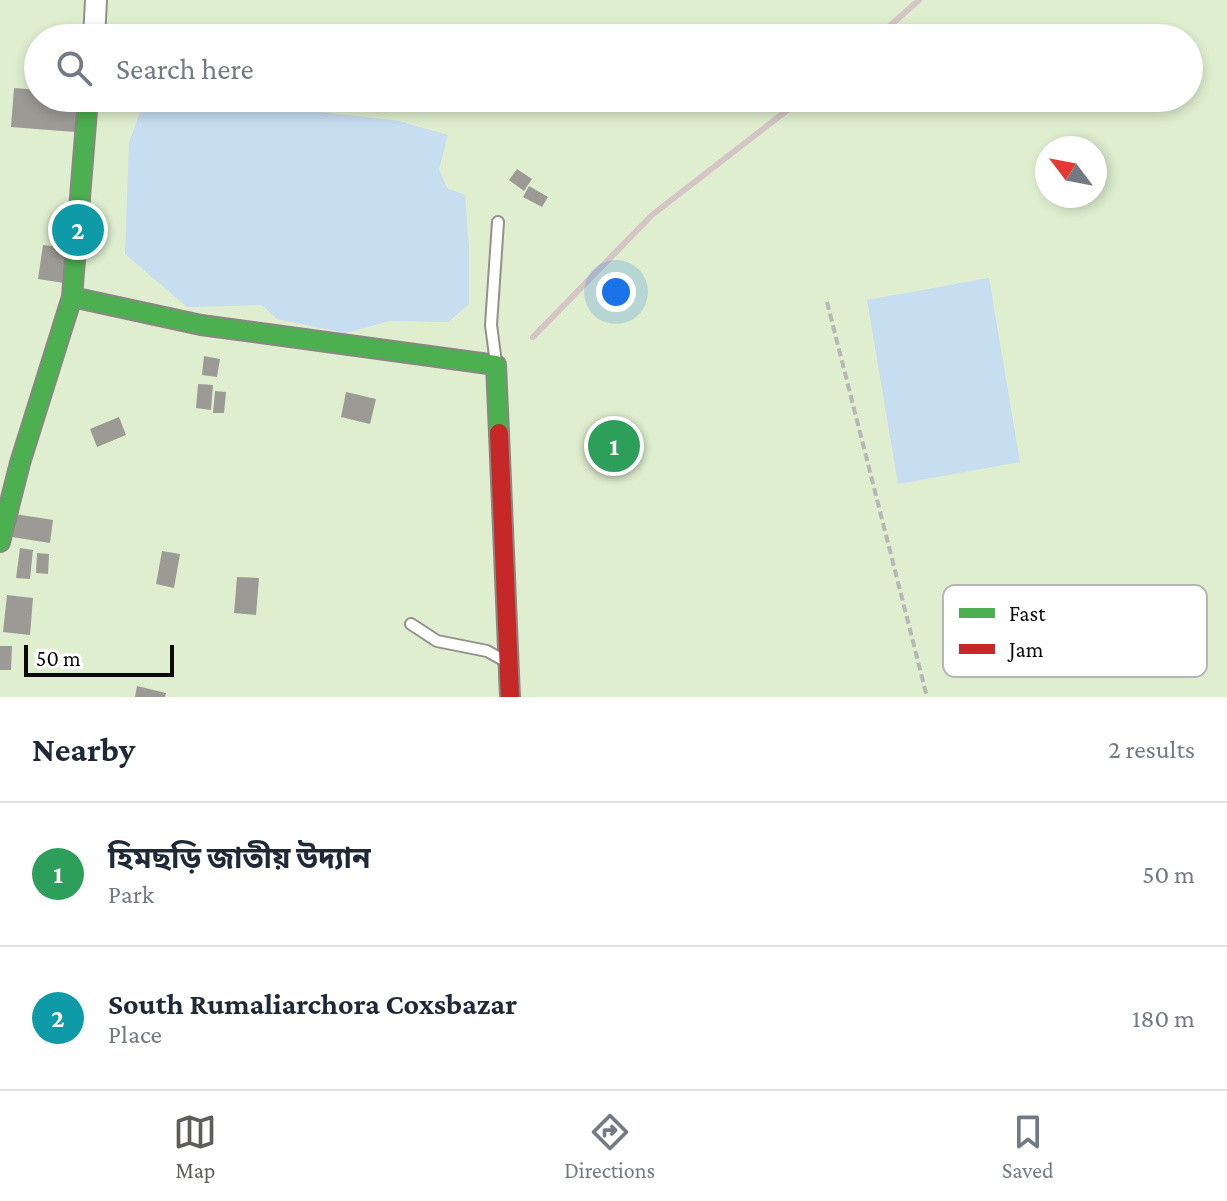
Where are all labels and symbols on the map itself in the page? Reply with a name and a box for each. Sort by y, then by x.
north arrow [1035,136,1107,208]
pin: 2 [52,200,104,260]
your location [596,272,636,312]
pin: 1 [588,416,640,476]
legend [943,585,1207,677]
text: Fast [1009,601,1046,626]
text: Jam [1007,637,1044,662]
scale bar [24,641,174,677]

